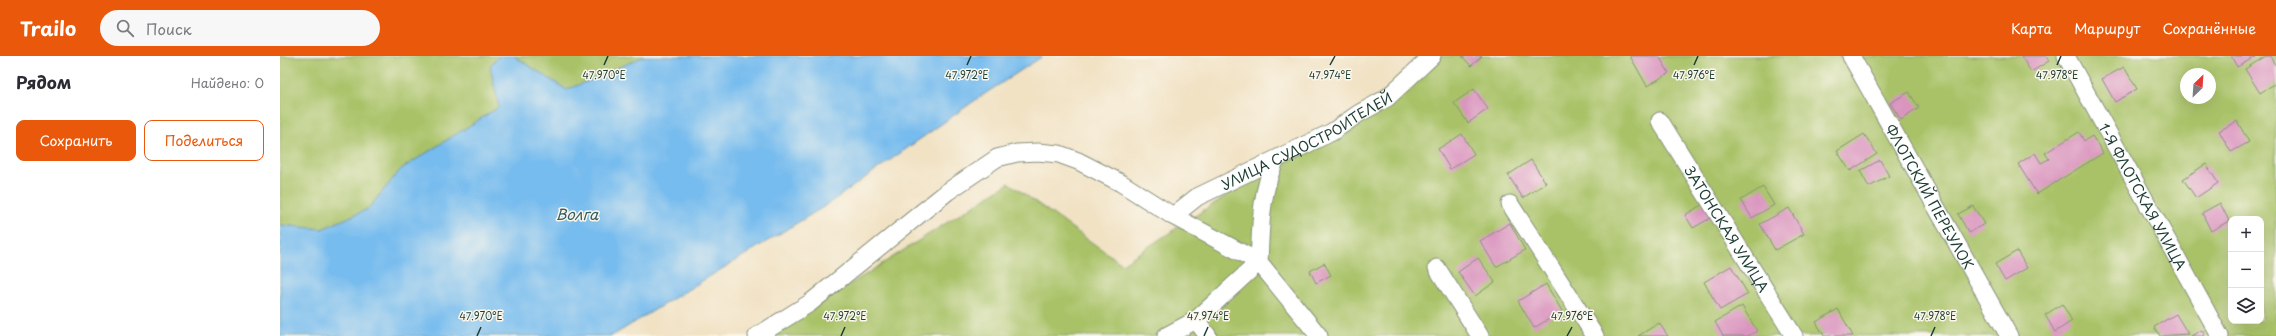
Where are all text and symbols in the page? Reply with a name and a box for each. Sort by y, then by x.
search box [100,10,380,46]
text: Trailo [20,14,76,42]
icon: search [114,17,136,39]
text: Поиск [146,17,192,40]
text: Карта [2011,18,2052,39]
text: Маршрут [2074,18,2140,39]
text: Сохранённые [2162,18,2256,39]
text: 47.970°E [582,67,626,82]
text: 47.972°E [945,67,989,82]
text: 47.974°E [1309,67,1351,82]
text: 47.976°E [1673,67,1715,82]
text: 47.978°E [2036,67,2078,82]
north arrow [2180,68,2216,104]
text: Рядом [16,69,71,95]
text: Найдено: 0 [191,73,264,92]
street label: УЛИЦА СУДОСТРОИТЕЛЕЙ [1217,87,1396,194]
street label: 1-Я ФЛОТСКАЯ УЛИЦА [2094,119,2192,274]
button: Сохранить [16,120,136,161]
button: Поделиться [144,120,264,161]
street label: ФЛОТСКИЙ ПЕРЕУЛОК [1881,120,1979,273]
street label: ЗАТОНСКАЯ УЛИЦА [1680,162,1775,296]
water label: Волга [556,202,599,225]
map controls [2228,216,2264,324]
button: + [2228,216,2264,252]
button: − [2228,252,2264,288]
button: layers [2228,288,2264,324]
text: 47.970°E [459,308,503,323]
text: 47.972°E [823,308,867,323]
text: 47.974°E [1187,308,1229,323]
text: 47.976°E [1551,308,1593,323]
text: 47.978°E [1914,308,1956,323]

